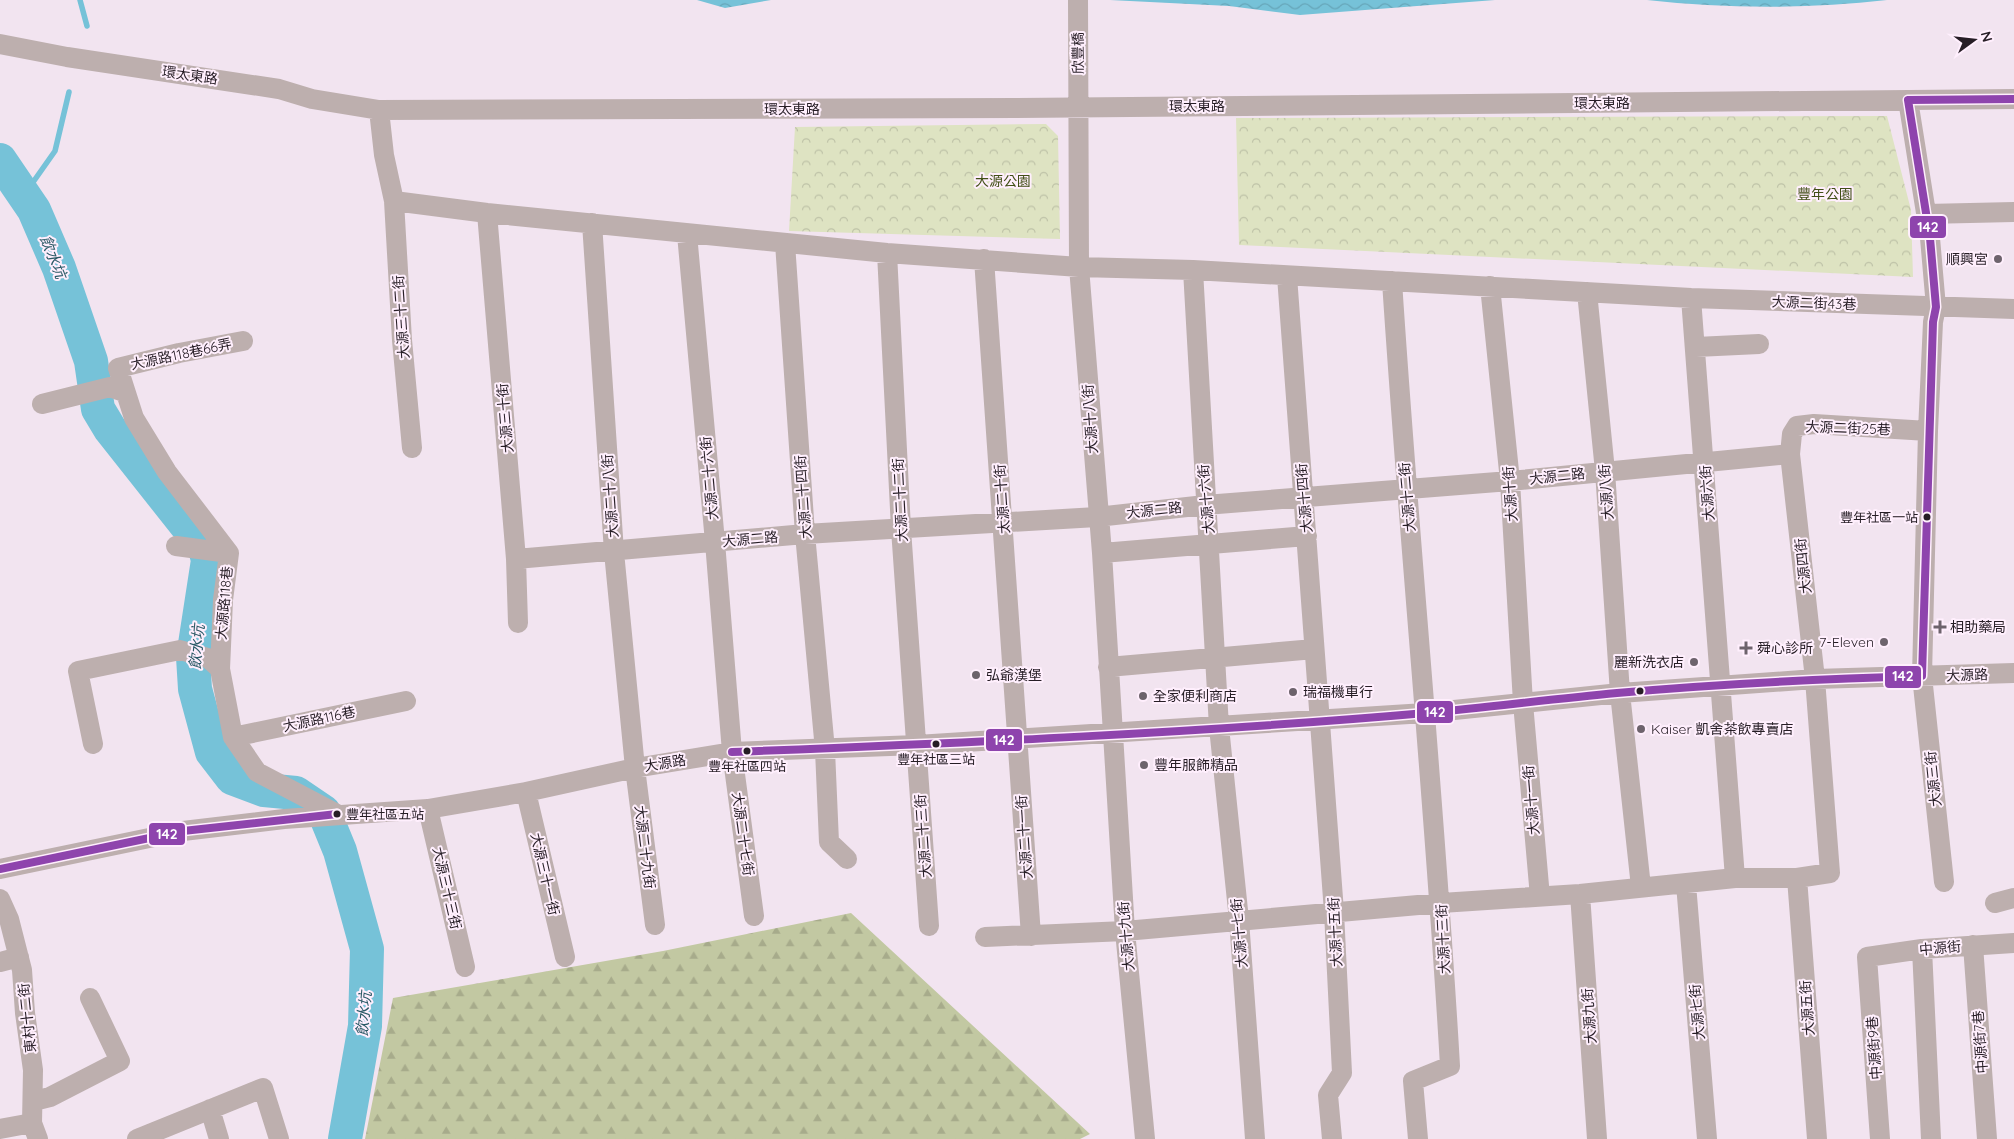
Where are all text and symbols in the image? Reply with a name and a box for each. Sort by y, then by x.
north arrow [1949,15,1999,65]
text: N [1977,29,1997,44]
street label: 欣豐橋 [1069,32,1087,74]
street label: 環太東路 [161,62,219,88]
street label: 環太東路 [1574,94,1630,112]
street label: 環太東路 [1169,97,1225,115]
street label: 環太東路 [764,100,820,118]
park label: 大源公園 [975,172,1031,190]
park label: 豐年公園 [1797,185,1853,203]
line badge: 142 [1909,215,1947,239]
text: 142 [1917,218,1939,236]
water label: 飲水坑 [36,232,71,283]
place label: 順興宮 [1946,250,1988,268]
marker: 順興宮 [1992,253,2004,265]
street label: 大源三十二街 [389,274,413,360]
street label: 大源二街43巷 [1771,293,1857,313]
street label: 大源路118巷66弄 [129,334,233,374]
street label: 大源三十街 [493,382,517,454]
street label: 大源十八街 [1079,383,1101,455]
street label: 大源二街25巷 [1805,418,1891,438]
street label: 大源二十六街 [696,435,722,521]
street label: 大源二十八街 [598,453,622,539]
street label: 大源二十四街 [791,454,815,540]
street label: 大源二十二街 [889,458,911,542]
street label: 大源十二街 [1395,461,1419,533]
street label: 大源十四街 [1292,462,1316,534]
street label: 太源二十街 [991,463,1013,535]
street label: 大源十六街 [1194,463,1218,535]
street label: 大源八街 [1595,463,1617,521]
street label: 大源二路 [1528,464,1586,488]
street label: 大源六街 [1696,464,1718,522]
street label: 大源十街 [1499,465,1521,523]
street label: 大源二路 [1125,498,1183,522]
place label: 豐年社區一站 [1840,509,1918,525]
marker: 豐年社區一站 [1922,512,1932,522]
street label: 大源二路 [721,528,779,550]
street label: 大源四街 [1791,537,1815,595]
street label: 大源路118巷 [212,565,236,641]
place label: 相助藥局 [1950,618,2006,636]
marker: 相助藥局 [1934,621,1946,633]
water label: 飲水坑 [185,622,208,670]
place label: 7-Eleven [1819,633,1874,651]
marker: 7-Eleven [1878,636,1890,648]
place label: 舜心診所 [1757,639,1813,657]
marker: 舜心診所 [1739,641,1753,655]
place label: 麗新洗衣店 [1614,653,1684,671]
marker: 麗新洗衣店 [1688,656,1700,668]
line badge: 142 [1884,665,1922,689]
street label: 大源路 [1946,665,1988,685]
place label: 弘爺漢堡 [986,666,1042,684]
text: 142 [1892,667,1914,685]
marker: 弘爺漢堡 [970,669,982,681]
place label: 瑞福機車行 [1303,683,1373,701]
marker: 瑞福機車行 [1287,686,1299,698]
unlabelled marker [1635,686,1645,696]
place label: 全家便利商店 [1153,687,1237,705]
marker: 全家便利商店 [1137,690,1149,702]
line badge: 142 [1416,700,1454,724]
street label: 大源路116巷 [281,703,357,735]
text: 142 [1424,703,1446,721]
place label: Kaiser 凱舍茶飲專賣店 [1651,720,1794,738]
marker: Kaiser 凱舍茶飲專賣店 [1635,723,1647,735]
line badge: 142 [985,728,1023,752]
text: 142 [993,731,1015,749]
marker: 豐年社區三站 [931,739,941,749]
marker: 豐年社區四站 [742,746,752,756]
street label: 大源三街 [1921,750,1945,808]
street label: 大源路 [643,751,687,775]
place label: 豐年社區三站 [897,751,975,767]
place label: 豐年服飾精品 [1154,756,1238,774]
place label: 豐年社區四站 [708,758,786,774]
marker: 豐年服飾精品 [1138,759,1150,771]
street label: 大源十一街 [1519,764,1543,836]
street label: 大源二十七街 [728,791,758,877]
street label: 大源二十三街 [911,793,935,879]
street label: 大源二十一街 [1012,794,1036,880]
street label: 大源二十九街 [631,804,659,890]
place label: 豐年社區五站 [346,806,424,822]
marker: 豐年社區五站 [332,809,342,819]
line badge: 142 [148,822,186,846]
text: 142 [156,825,178,843]
street label: 大源三十一街 [527,831,563,917]
street label: 大源三十三街 [429,845,465,931]
street label: 大源十七街 [1227,897,1251,969]
street label: 大源十五街 [1324,897,1346,967]
street label: 大源十九街 [1114,900,1138,972]
street label: 大源十三街 [1432,904,1454,974]
street label: 中源街 [1918,937,1962,959]
street label: 大源五街 [1796,979,1818,1037]
street label: 東村十二街 [14,982,40,1054]
street label: 大源七街 [1686,983,1708,1041]
street label: 大源九街 [1578,987,1600,1045]
water label: 飲水坑 [352,989,375,1037]
street label: 中源街7巷 [1969,1010,1991,1074]
street label: 中源街9巷 [1863,1016,1885,1080]

